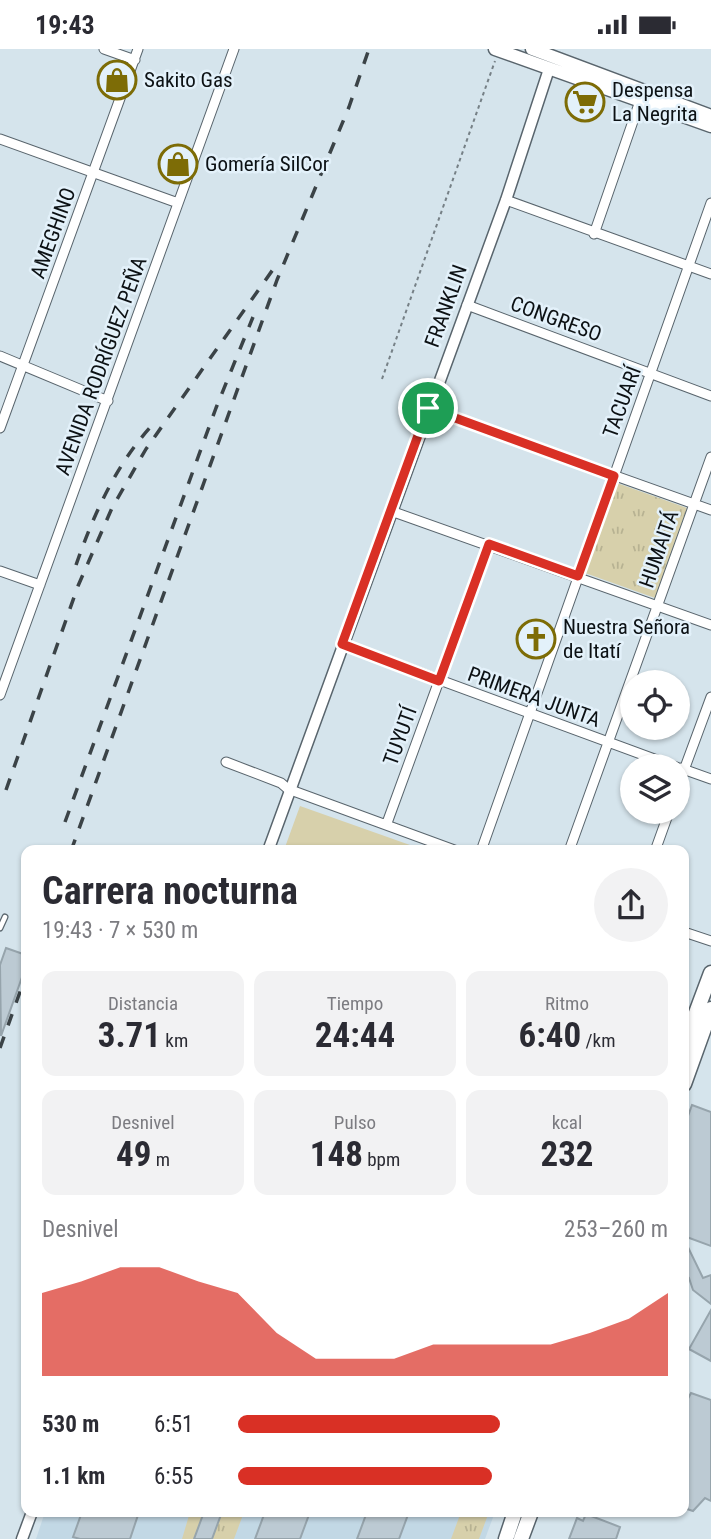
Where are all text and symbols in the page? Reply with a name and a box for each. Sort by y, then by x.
text: 19:43 [35,10,95,40]
shop icon: Sakito Gas [96,59,138,101]
place label: Sakito Gas [144,68,233,92]
place label: Despensa La Negrita [612,78,698,126]
supermarket icon: Despensa La Negrita [564,81,606,123]
shop icon: Gomería SilCor [157,143,199,185]
place label: Gomería SilCor [205,152,329,176]
street label: AMEGHINO [26,184,80,282]
street label: AVENIDA RODRÍGUEZ PEÑA [50,254,152,478]
street label: FRANKLIN [420,261,472,351]
street label: CONGRESO [507,291,605,347]
street label: TACUARÍ [598,362,646,441]
pin [398,378,458,438]
icon: arrive [409,389,447,427]
street label: HUMAITÁ [635,507,683,591]
place label: Nuestra Señora de Itatí [563,615,690,663]
church icon: Nuestra Señora de Itatí [515,618,557,660]
street label: PRIMERA JUNTA [464,662,604,732]
map controls [620,670,690,824]
button: locate [620,670,690,740]
street label: TUYUTÍ [378,703,422,769]
button: layers [620,754,690,824]
button: share [594,868,668,942]
text: Carrera nocturna [42,869,298,913]
text: 19:43 · 7 × 530 m [42,917,198,944]
text: Distancia [108,992,178,1015]
text: Tiempo [327,992,383,1015]
text: Ritmo [545,992,589,1015]
text: 3.71 [98,1015,161,1056]
text: 24:44 [315,1015,395,1056]
text: 6:40 [519,1015,581,1056]
text: km [161,1029,188,1052]
text: /km [581,1029,615,1052]
text: Desnivel [111,1111,175,1134]
text: Pulso [334,1111,376,1134]
text: kcal [552,1111,582,1134]
text: 49 [116,1134,151,1175]
text: 148 [310,1134,363,1175]
text: 232 [540,1134,594,1175]
text: m [151,1148,170,1171]
text: bpm [363,1148,400,1171]
text: Desnivel [42,1216,119,1243]
text: 253–260 m [564,1216,668,1243]
text: 530 m [42,1411,99,1438]
text: 6:51 [154,1411,193,1438]
text: 1.1 km [42,1463,105,1490]
text: 6:55 [154,1463,193,1490]

